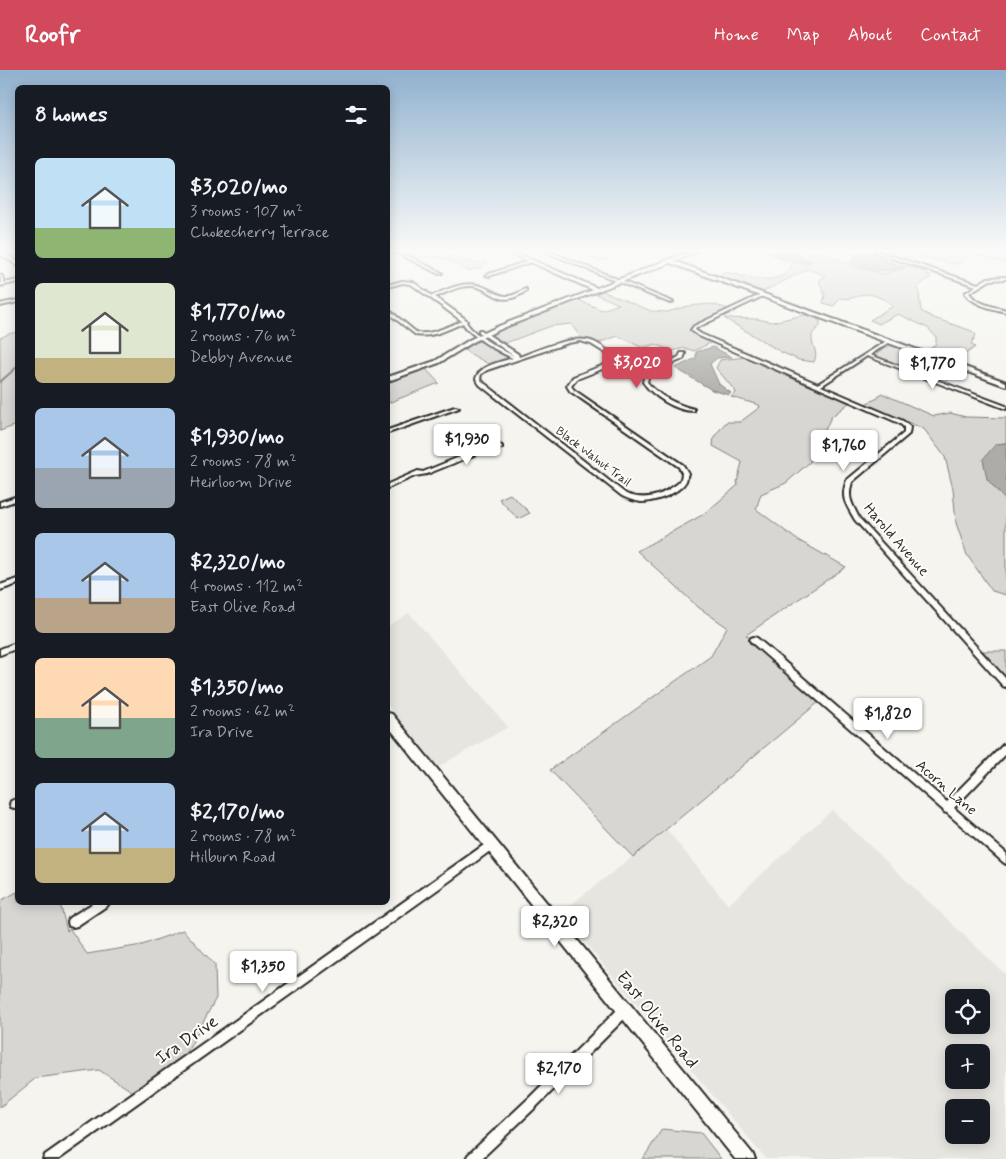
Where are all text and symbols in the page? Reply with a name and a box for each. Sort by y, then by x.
text: Roofr [25,20,80,51]
text: Home [714,23,759,47]
text: Map [787,23,820,47]
text: About [848,23,892,47]
text: Contact [920,23,981,47]
text: 8 homes [35,101,107,129]
icon: filters [342,101,370,129]
text: $3,020/mo [190,173,288,201]
icon: home [75,178,135,238]
text: 3 rooms · 107 m² [190,201,303,222]
text: Chokecherry Terrace [190,222,329,243]
text: $1,770/mo [190,298,285,326]
icon: home [75,303,135,363]
text: 2 rooms · 76 m² [190,326,297,347]
pin: $3,020 [596,346,678,389]
text: Debby Avenue [190,347,293,368]
pin: $1,770 [892,348,974,390]
text: $3,020 [613,352,661,373]
text: $1,770 [910,353,956,374]
text: $1,930/mo [190,423,284,451]
street label: Black Walnut Trail [552,423,634,491]
pin: $1,930 [426,424,508,466]
icon: home [75,428,135,488]
text: $1,930 [444,429,490,450]
pin: $1,760 [803,430,885,472]
text: $1,760 [822,435,866,456]
text: 2 rooms · 78 m² [190,451,297,472]
text: Heirloom Drive [190,472,292,493]
street label: Harold Avenue [859,499,933,581]
text: $2,320/mo [190,548,285,576]
icon: home [75,553,135,613]
text: 4 rooms · 112 m² [190,576,303,597]
text: East Olive Road [190,597,295,618]
text: $1,350/mo [190,673,283,701]
icon: home [75,678,135,738]
pin: $1,820 [847,698,929,740]
text: 2 rooms · 62 m² [190,701,295,722]
text: $1,820 [864,703,912,724]
text: Ira Drive [190,722,253,743]
street label: Acorn Lane [911,756,981,820]
text: $2,170/mo [190,798,285,826]
icon: home [75,803,135,863]
text: 2 rooms · 78 m² [190,826,297,847]
text: Hilburn Road [190,847,275,868]
pin: $2,320 [514,906,596,948]
text: $2,320 [532,911,578,932]
pin: $1,350 [222,950,304,993]
text: $1,350 [241,956,285,977]
street label: East Olive Road [610,966,704,1074]
map controls [945,989,990,1144]
button: locate [945,989,990,1034]
street label: Ira Drive [151,1010,223,1070]
button: + [945,1044,990,1089]
pin: $2,170 [518,1052,600,1095]
text: $2,170 [536,1058,582,1079]
button: − [945,1099,990,1144]

